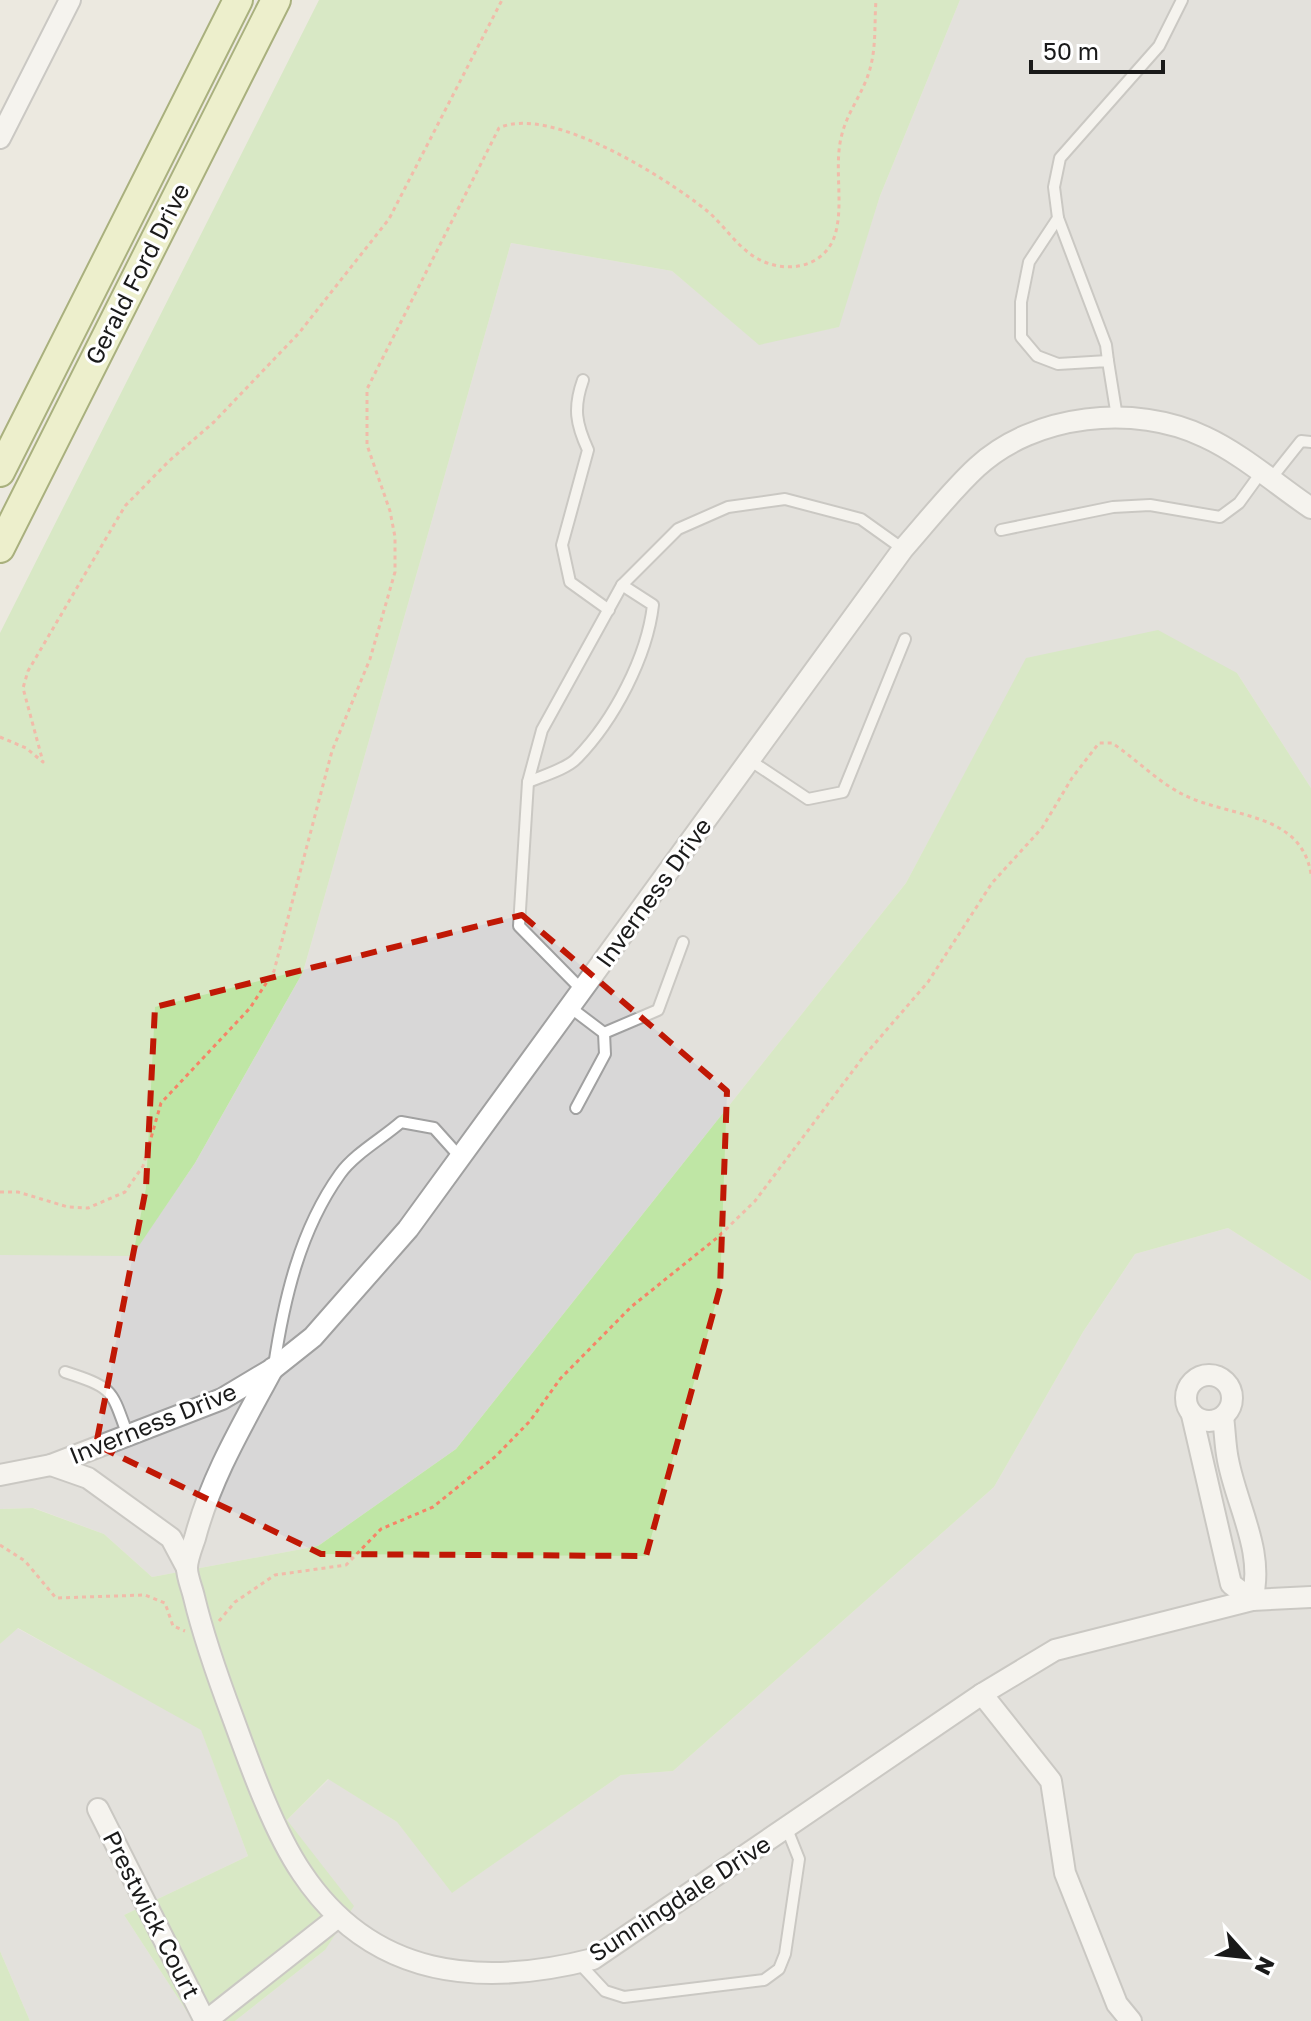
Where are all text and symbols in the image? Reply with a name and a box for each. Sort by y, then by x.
scale bar [1031,24,1163,74]
text: 50 m [1043,36,1099,65]
street label: Gerald Ford Drive [78,178,195,369]
street label: Inverness Drive [589,812,717,973]
street label: Inverness Drive [65,1376,240,1469]
street label: Prestwick Court [98,1826,207,2003]
street label: Sunningdale Drive [583,1828,775,1967]
north arrow [1207,1917,1287,1997]
text: N [1249,1953,1281,1980]

